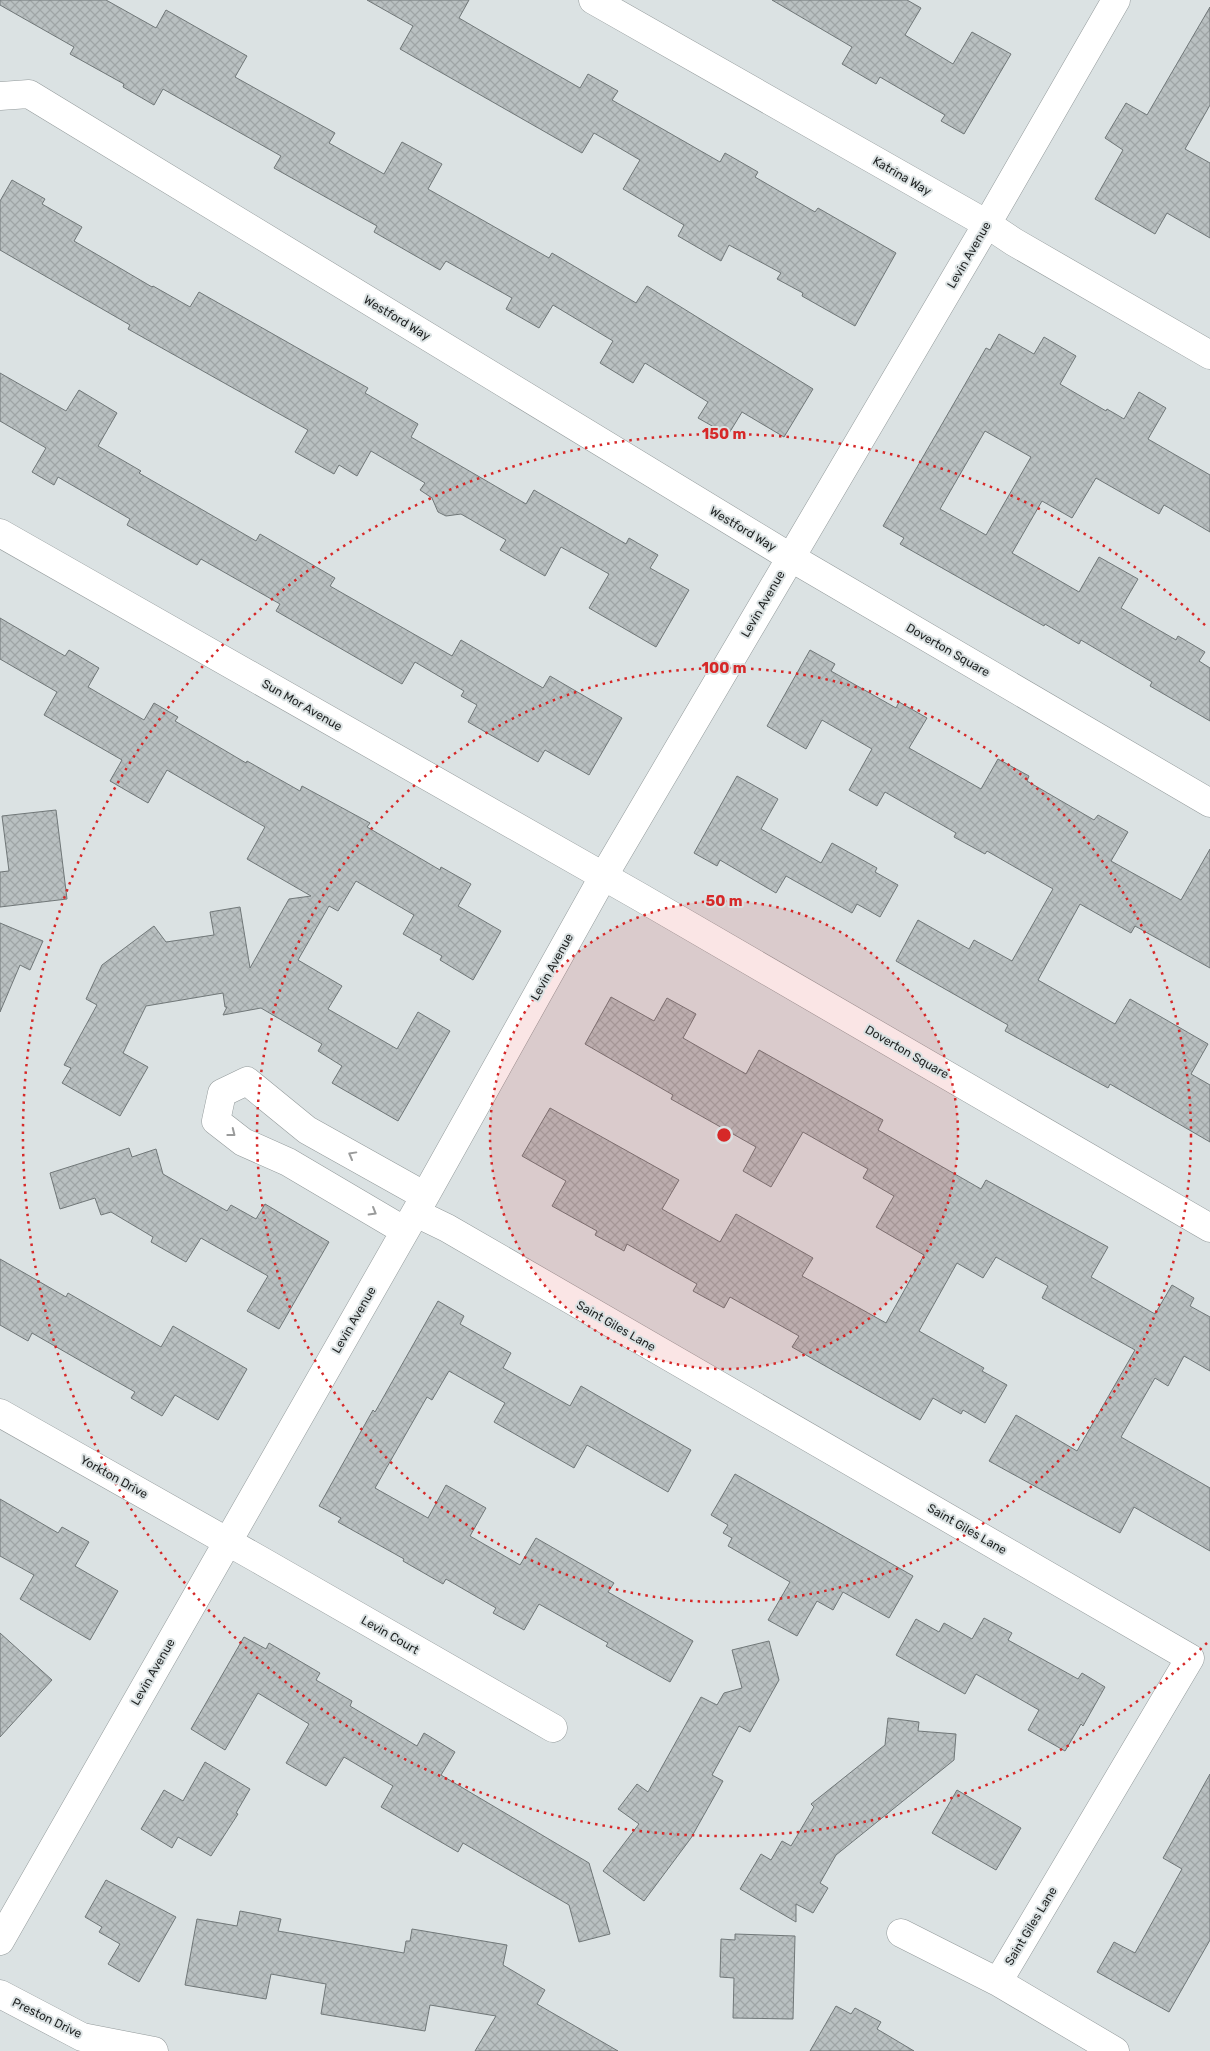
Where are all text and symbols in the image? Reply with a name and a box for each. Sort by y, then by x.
street label: Katrina Way [870,154,934,198]
street label: Levin Avenue [944,219,994,291]
street label: Westford Way [361,293,433,344]
text: 150 m [702,425,746,443]
street label: Westford Way [707,504,779,555]
street label: Levin Avenue [738,568,788,640]
street label: Doverton Square [904,620,992,680]
text: 100 m [702,659,746,677]
street label: Sun Mor Avenue [259,676,345,734]
text: 50 m [706,892,742,910]
street label: Levin Avenue [528,931,576,1003]
street label: Doverton Square [863,1022,951,1082]
centre of rings [715,1126,733,1144]
one-way arrow [226,1128,235,1137]
one-way arrow [349,1151,358,1161]
one-way arrow [368,1206,377,1216]
street label: Levin Avenue [329,1284,379,1356]
street label: Saint Giles Lane [574,1298,658,1354]
street label: Yorkton Drive [78,1453,150,1501]
street label: Saint Giles Lane [925,1501,1009,1557]
street label: Levin Court [359,1613,422,1657]
street label: Levin Avenue [128,1636,178,1708]
street label: Saint Giles Lane [1002,1884,1060,1968]
street label: Preston Drive [10,1995,84,2041]

